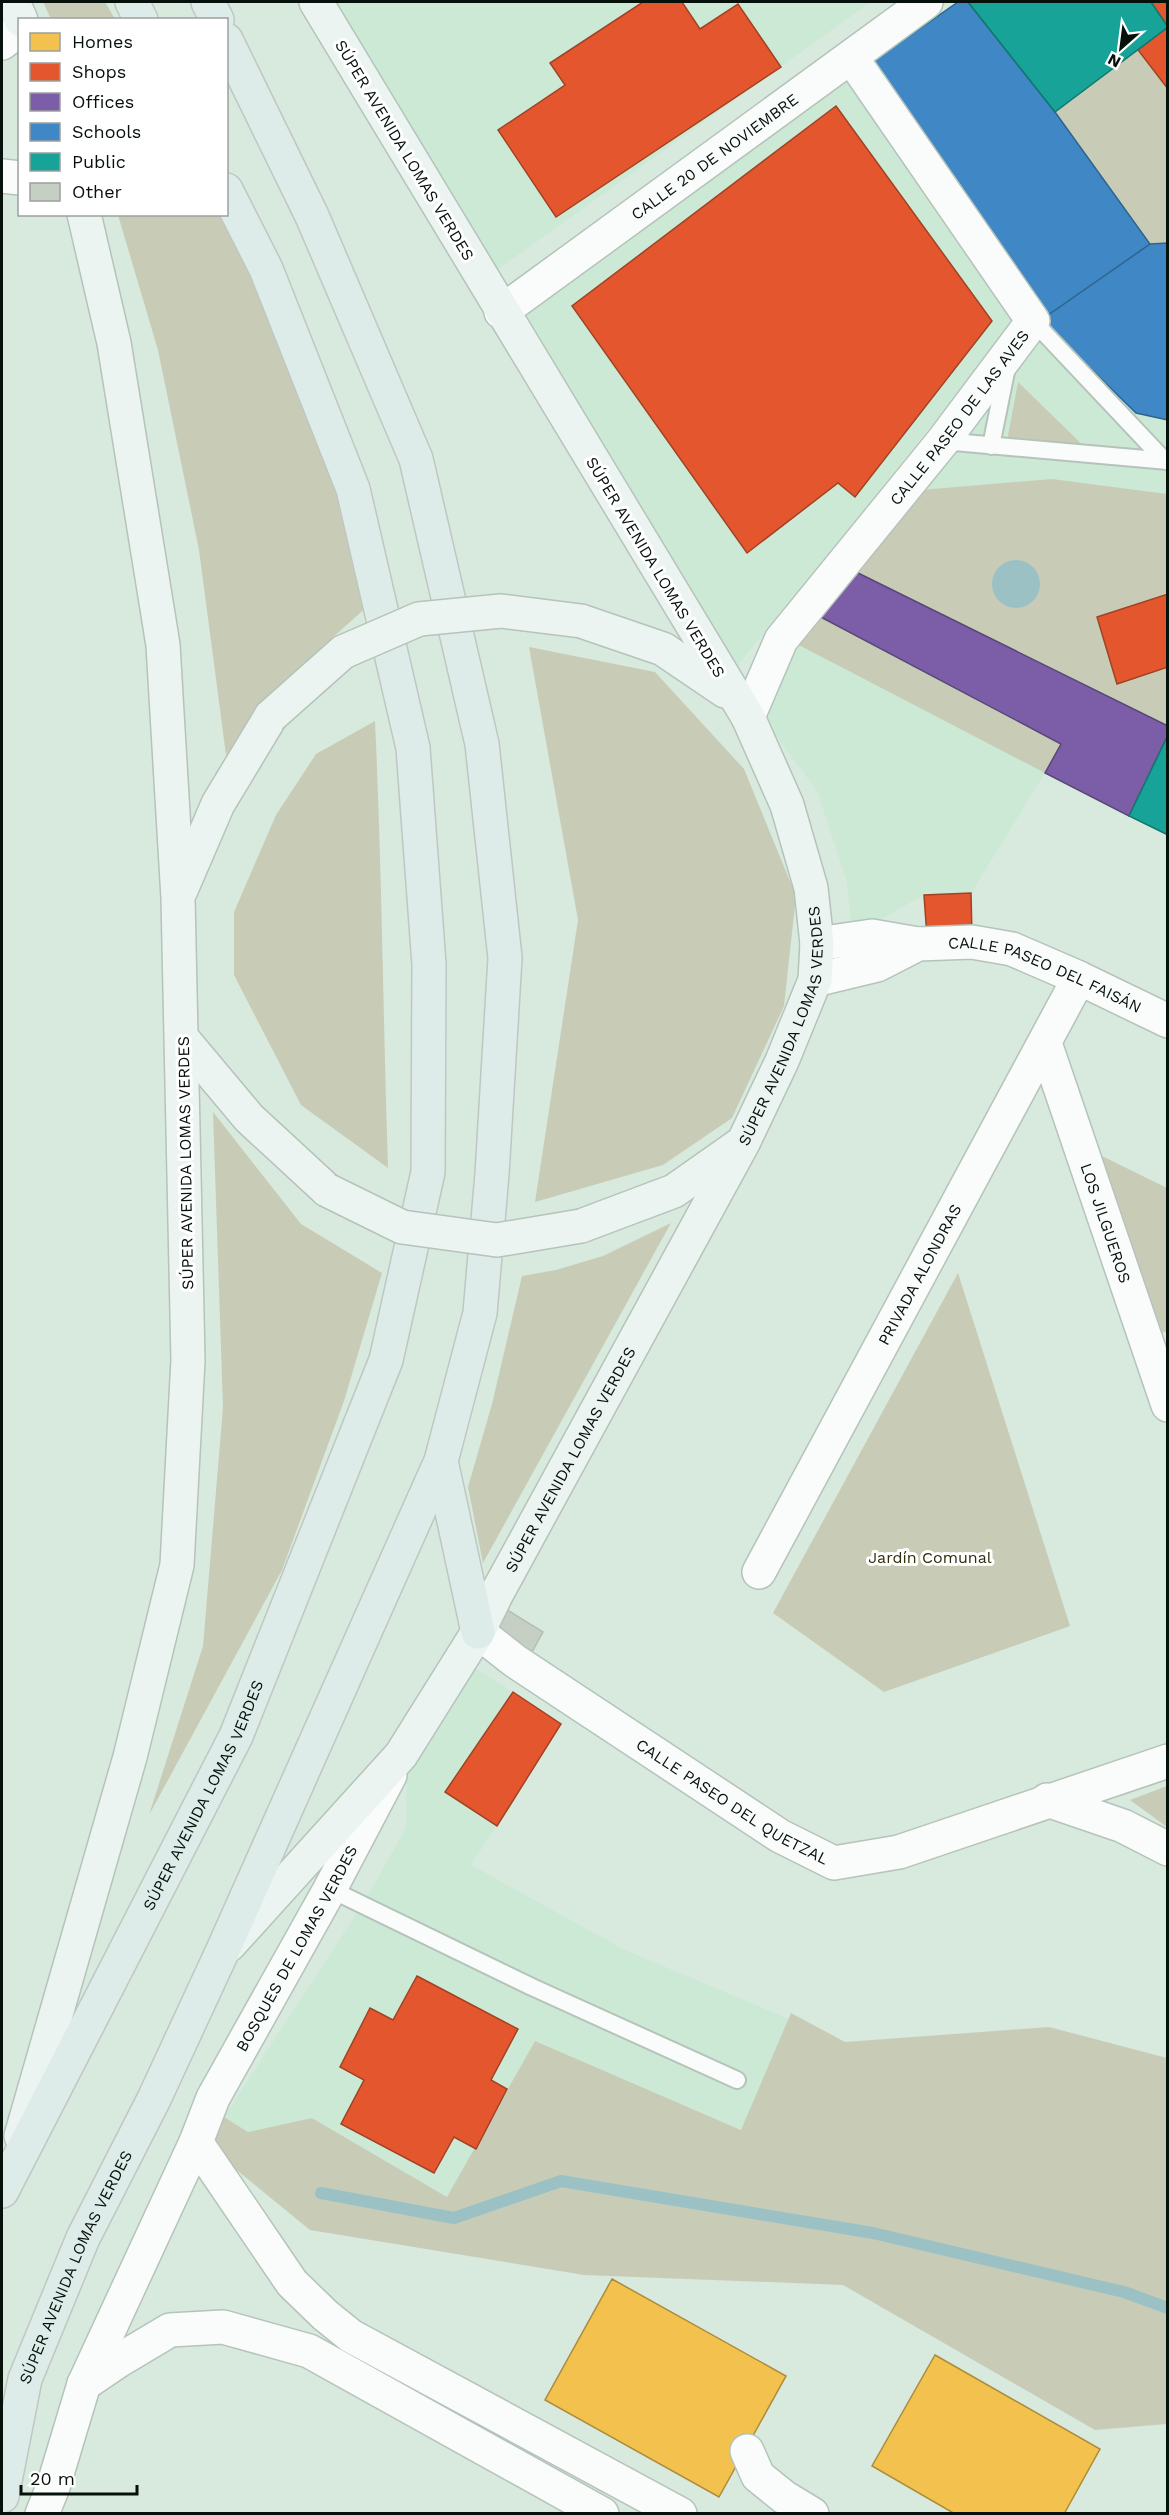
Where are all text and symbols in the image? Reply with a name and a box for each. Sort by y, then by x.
legend [18,18,228,216]
north arrow [1091,18,1151,78]
text: Homes [72,31,133,52]
street label: SÚPER AVENIDA LOMAS VERDES [331,37,478,264]
text: N [1104,50,1124,72]
text: Shops [72,61,126,82]
street label: CALLE 20 DE NOVIEMBRE [627,90,802,224]
text: Offices [72,91,134,112]
text: Schools [72,121,141,142]
text: Public [72,151,126,172]
text: Other [72,181,122,202]
street label: CALLE PASEO DE LAS AVES [886,326,1033,509]
street label: SÚPER AVENIDA LOMAS VERDES [582,454,729,681]
street label: SÚPER AVENIDA LOMAS VERDES [734,905,827,1149]
street label: CALLE PASEO DEL FAISÁN [948,933,1145,1017]
street label: SÚPER AVENIDA LOMAS VERDES [174,1036,197,1290]
street label: LOS JILGUEROS [1076,1161,1135,1286]
street label: PRIVADA ALONDRAS [874,1201,965,1348]
street label: SÚPER AVENIDA LOMAS VERDES [501,1344,640,1576]
park label: Jardín Comunal [868,1548,992,1567]
street label: SÚPER AVENIDA LOMAS VERDES [139,1678,267,1914]
street label: CALLE PASEO DEL QUETZAL [632,1735,832,1869]
street label: BOSQUES DE LOMAS VERDES [232,1842,361,2055]
street label: SÚPER AVENIDA LOMAS VERDES [15,2147,136,2387]
scale bar [21,2458,136,2496]
text: 20 m [30,2468,75,2489]

